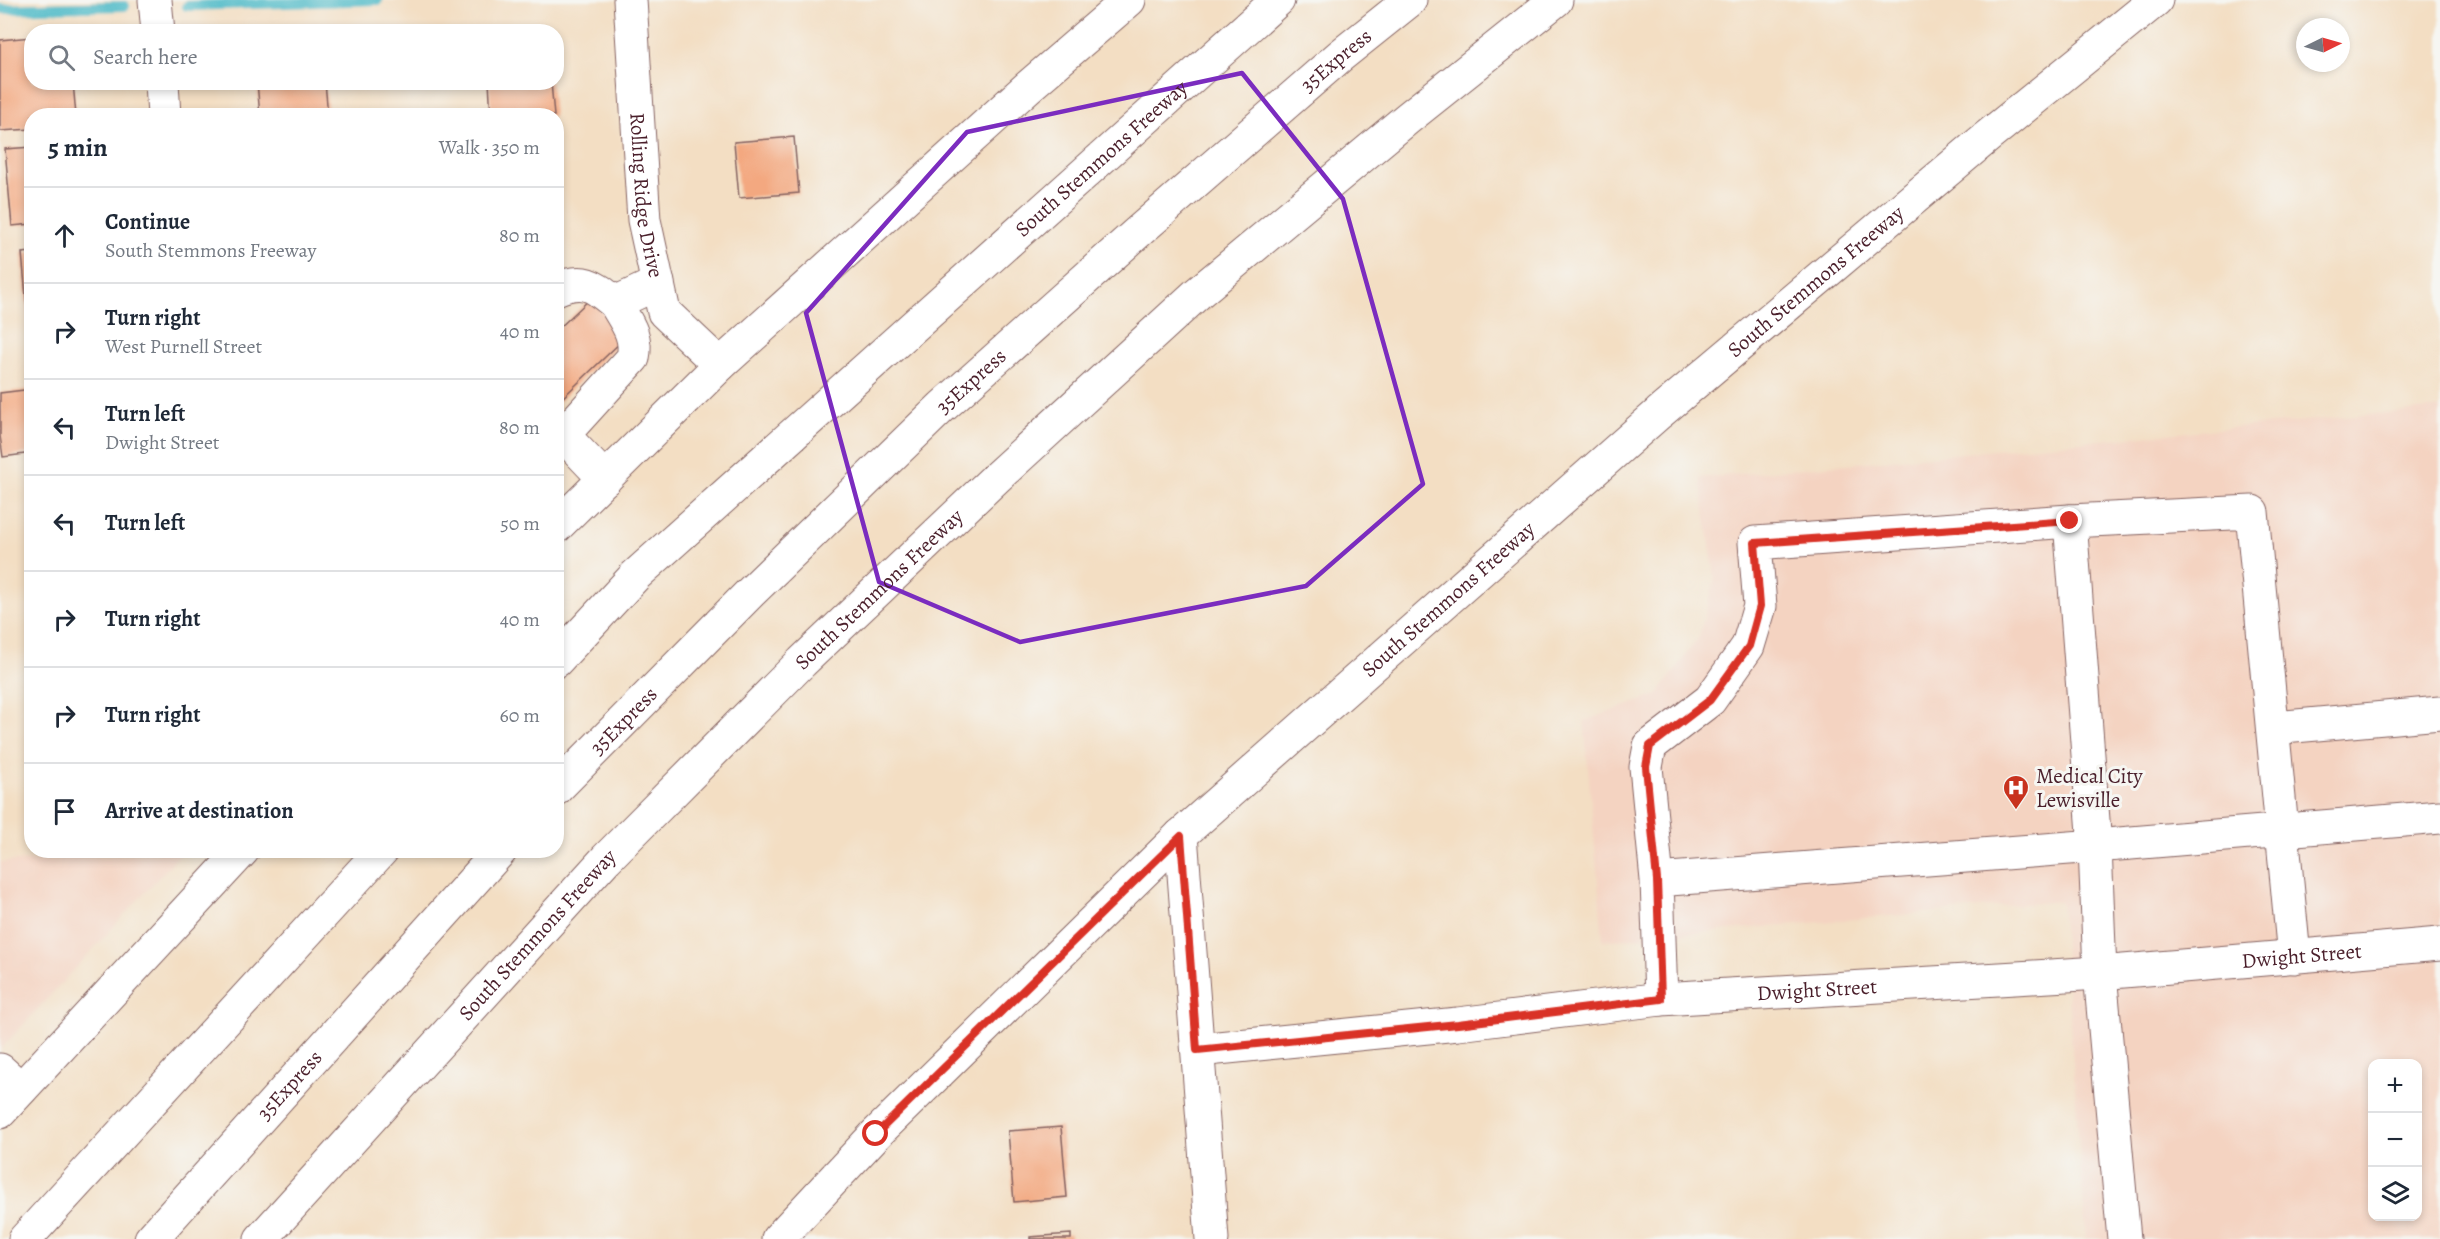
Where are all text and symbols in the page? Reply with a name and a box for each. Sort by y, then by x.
north arrow [2296,18,2350,72]
street label: 35Express [1294,22,1378,98]
search box [24,24,564,90]
icon: search [45,41,78,74]
text: Search here [93,42,198,72]
street label: South Stemmons Freeway [1009,73,1194,243]
street label: Rolling Ridge Drive [623,112,670,280]
text: 5 min [48,130,108,165]
text: Walk · 350 m [439,134,540,161]
street label: South Stemmons Freeway [1722,199,1910,364]
text: Continue [105,207,190,237]
icon: ahead [48,219,81,252]
text: 80 m [499,222,540,249]
text: South Stemmons Freeway [105,237,316,264]
text: Turn right [105,303,201,333]
icon: right [48,315,81,348]
text: 40 m [500,318,540,345]
text: West Purnell Street [105,333,262,360]
street label: 35Express [930,342,1012,420]
text: Turn left [105,399,185,429]
icon: left [48,411,81,444]
text: 80 m [499,414,540,441]
text: Dwight Street [105,429,219,456]
street label: South Stemmons Freeway [789,502,970,676]
icon: left [48,507,81,540]
route end [2056,507,2082,533]
text: Turn left [105,508,185,538]
text: 50 m [500,510,540,537]
street label: South Stemmons Freeway [1355,515,1541,683]
icon: right [48,603,81,636]
text: Turn right [105,604,201,634]
text: 40 m [500,606,540,633]
street label: 35Express [584,681,664,761]
icon: right [48,699,81,732]
text: Turn right [105,700,201,730]
text: 60 m [500,702,540,729]
place label: Medical City Lewisville [2036,762,2143,814]
hospital icon: Medical City Lewisville [2001,773,2031,811]
icon: arrive [48,795,81,828]
text: Arrive at destination [105,796,294,826]
street label: South Stemmons Freeway [452,842,623,1026]
street label: Dwight Street [2241,937,2363,975]
street label: Dwight Street [1756,972,1878,1007]
street label: 35Express [250,1044,328,1126]
map controls [2368,1059,2422,1221]
button: + [2368,1059,2422,1113]
button: − [2368,1113,2422,1167]
route start [862,1120,888,1146]
button: layers [2368,1167,2422,1221]

